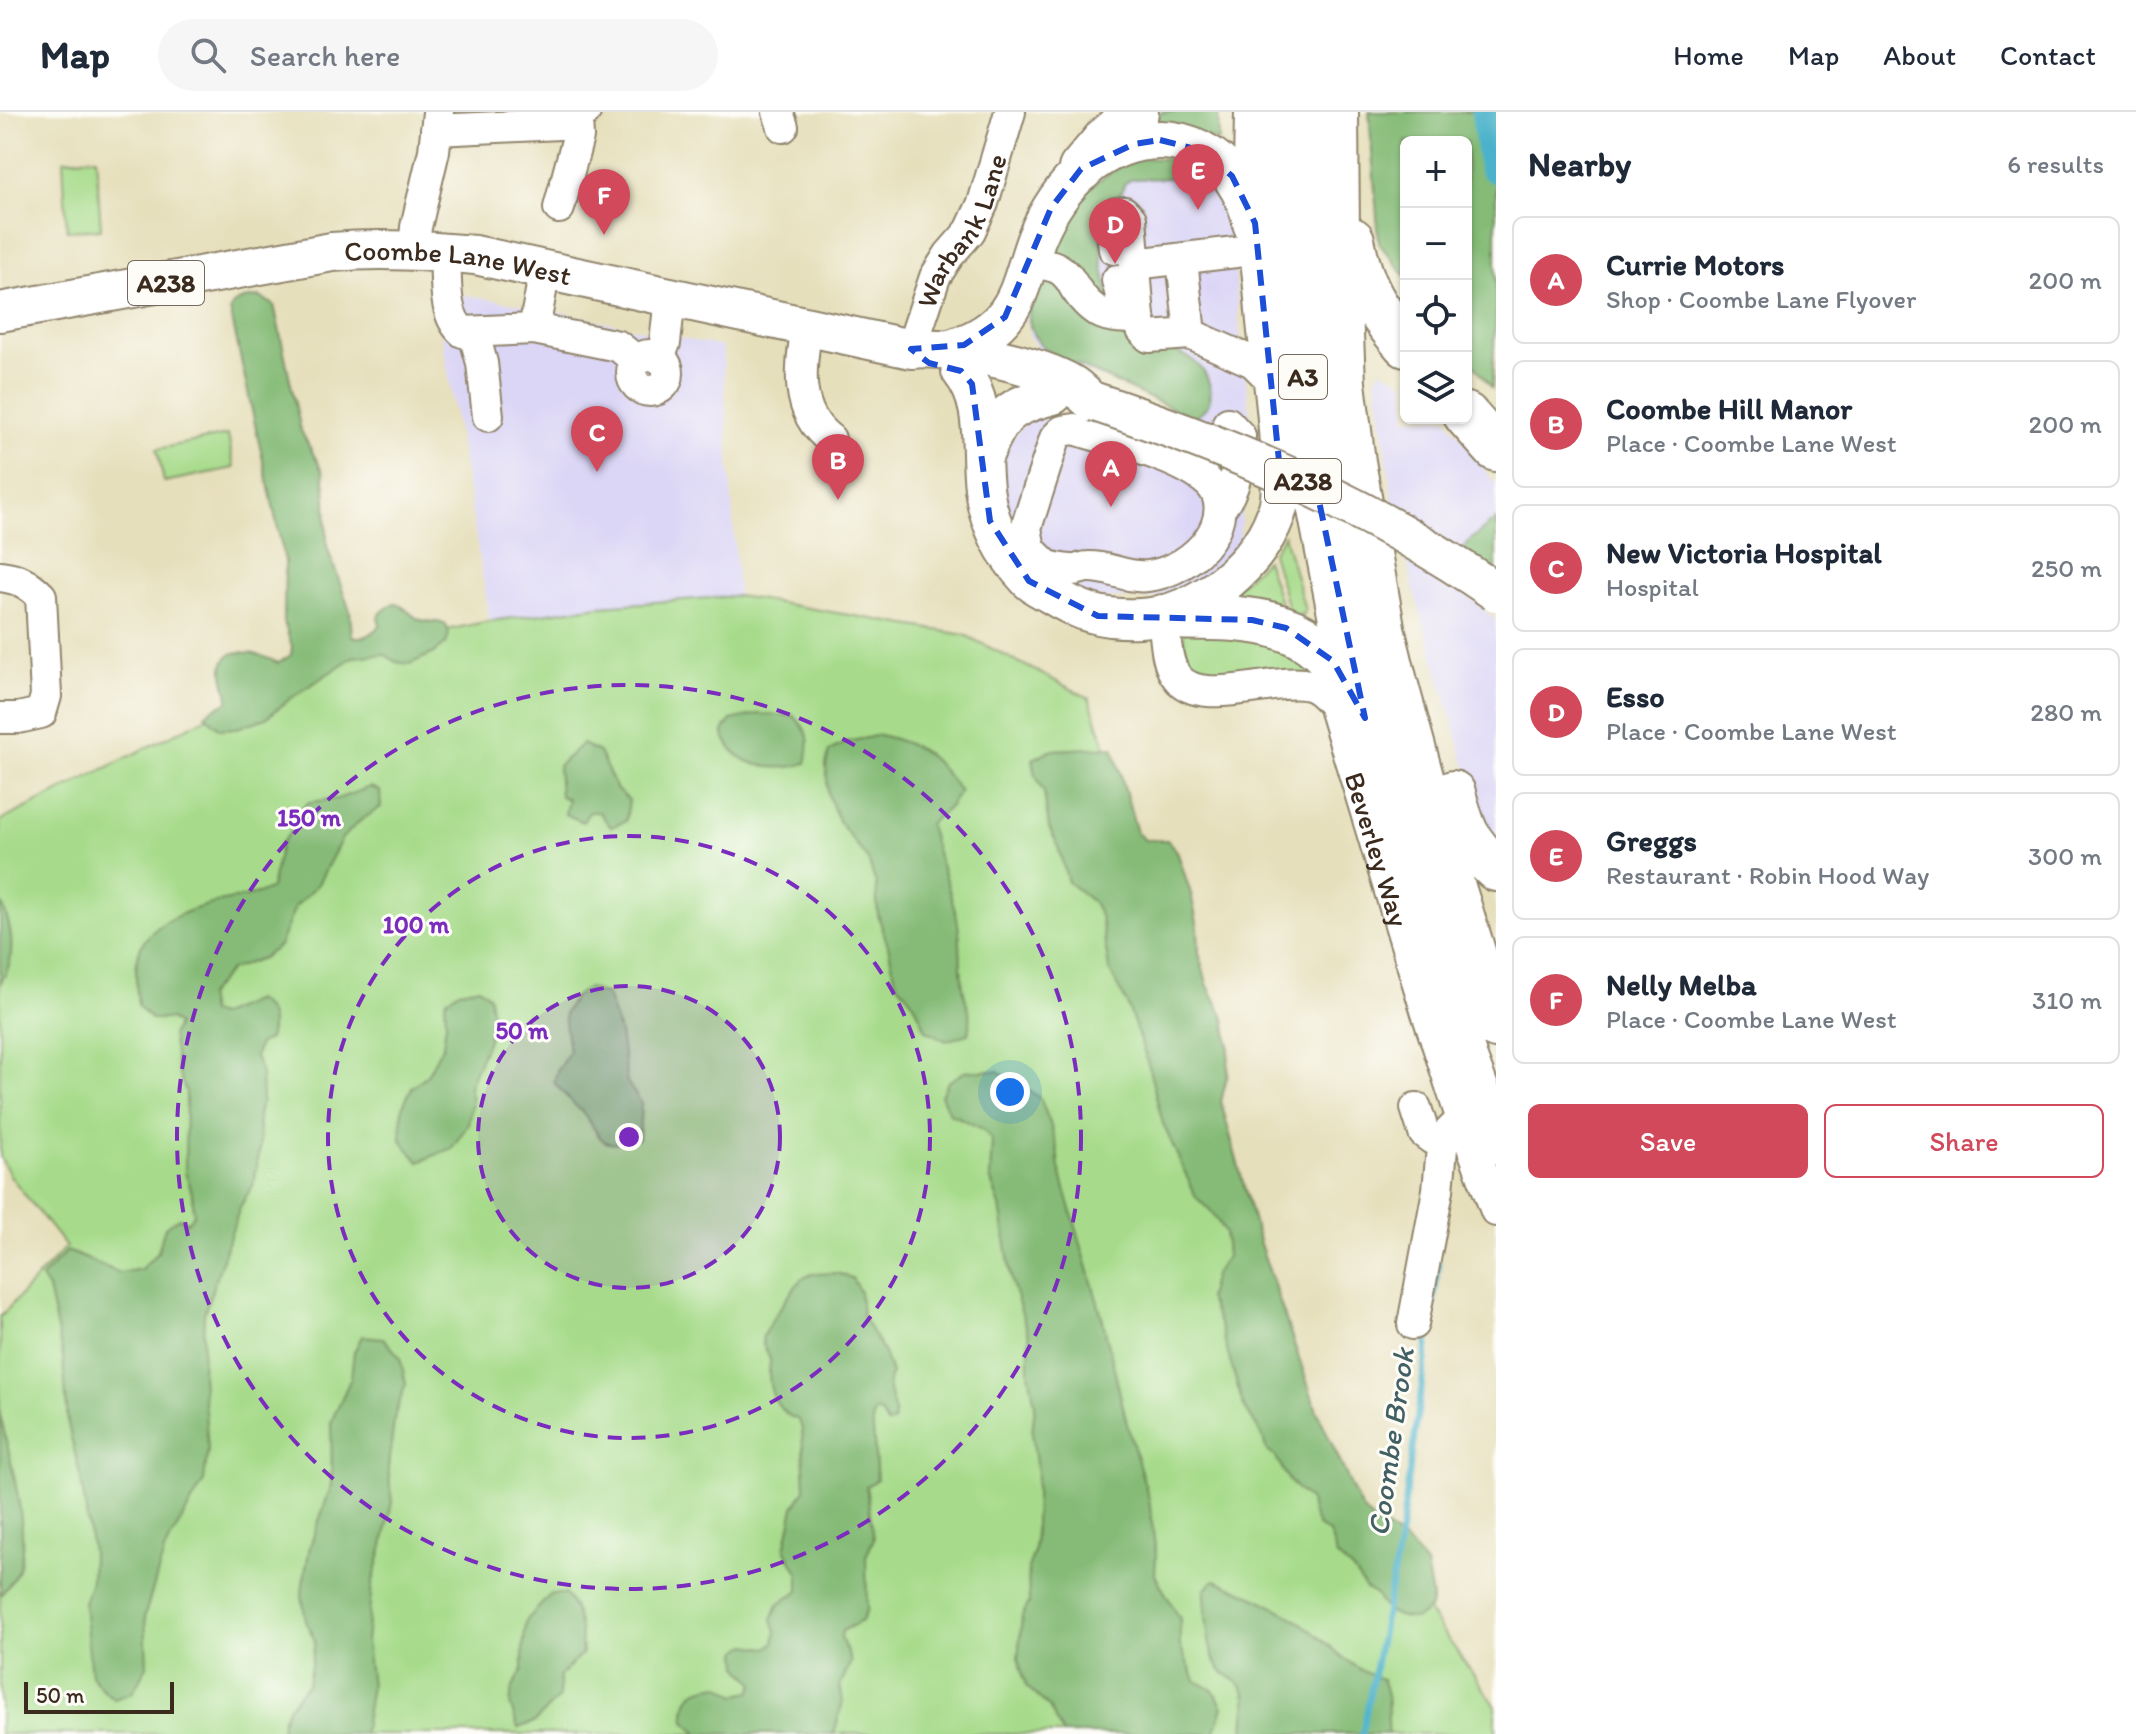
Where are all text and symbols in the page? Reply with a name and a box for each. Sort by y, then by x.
search box [158,19,718,91]
text: Map [40,32,110,78]
icon: search [186,33,230,77]
text: Search here [250,37,400,74]
text: Home [1673,38,1744,72]
text: Map [1788,38,1839,72]
text: About [1883,38,1956,72]
text: Contact [2000,38,2096,72]
map controls [1400,136,1472,424]
button: + [1400,136,1472,208]
pin: E [1172,144,1224,210]
text: Nearby [1528,144,1631,185]
text: 6 results [2007,148,2104,180]
street label: Warbank Lane [909,150,1014,312]
pin: F [578,169,630,235]
pin: D [1089,198,1141,264]
button: − [1400,208,1472,280]
street label: Coombe Lane West [343,233,574,292]
text: Currie Motors [1606,246,1784,283]
road number: A238 [128,261,204,305]
text: A [1548,264,1564,296]
text: 200 m [2029,264,2102,296]
button: locate [1400,280,1472,352]
text: Shop · Coombe Lane Flyover [1606,283,1916,315]
button: layers [1400,352,1472,424]
road number: A3 [1279,355,1327,399]
text: Coombe Hill Manor [1606,390,1852,427]
pin: C [571,406,623,472]
text: B [1548,408,1564,440]
text: 200 m [2029,408,2102,440]
text: Place · Coombe Lane West [1606,427,1897,459]
pin: B [812,434,864,500]
pin: A [1085,441,1137,507]
road number: A238 [1265,459,1341,503]
text: New Victoria Hospital [1606,534,1882,571]
text: C [1548,552,1564,584]
text: 250 m [2031,552,2102,584]
text: Hospital [1606,571,1699,603]
text: Esso [1606,678,1665,715]
text: D [1547,696,1565,728]
text: 280 m [2030,696,2102,728]
text: Place · Coombe Lane West [1606,715,1897,747]
street label: Beverley Way [1338,768,1417,931]
text: 150 m [277,803,342,832]
text: Greggs [1606,822,1697,859]
text: E [1549,840,1563,872]
text: 300 m [2028,840,2102,872]
text: Restaurant · Robin Hood Way [1606,859,1929,891]
text: 100 m [383,910,450,939]
text: Nelly Melba [1606,966,1757,1003]
text: F [1549,984,1563,1016]
text: 310 m [2032,984,2102,1016]
text: Place · Coombe Lane West [1606,1003,1897,1035]
text: 50 m [496,1016,549,1045]
your location [990,1072,1030,1112]
button: Save [1528,1104,1808,1178]
button: Share [1824,1104,2104,1178]
centre of rings [615,1123,643,1151]
water label: Coombe Brook [1359,1344,1422,1538]
scale bar [24,1678,174,1714]
text: 50 m [36,1682,85,1709]

